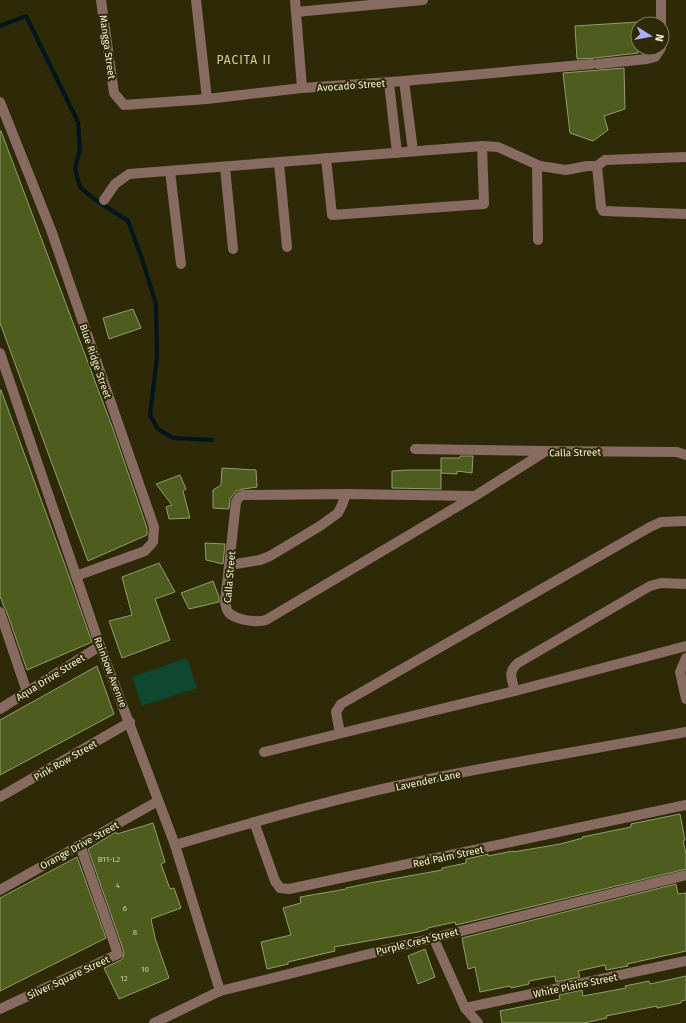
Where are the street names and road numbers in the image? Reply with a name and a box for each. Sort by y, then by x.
street label: Mangga Street [97,14,117,80]
street label: Avocado Street [317,78,386,94]
street label: Blue Ridge Street [77,322,114,401]
street label: Calla Street [549,447,601,459]
street label: Calla Street [222,550,238,603]
street label: Rainbow Avenue [91,635,129,709]
street label: Aqua Drive Street [14,652,87,704]
street label: Pink Row Street [32,738,100,784]
street label: Lavender Lane [395,768,462,794]
street label: Orange Drive Street [38,819,121,872]
street label: Red Palm Street [412,844,485,870]
street label: Purple Crest Street [375,926,460,958]
street label: Silver Square Street [25,953,112,1002]
street label: White Plains Street [532,971,619,1001]

